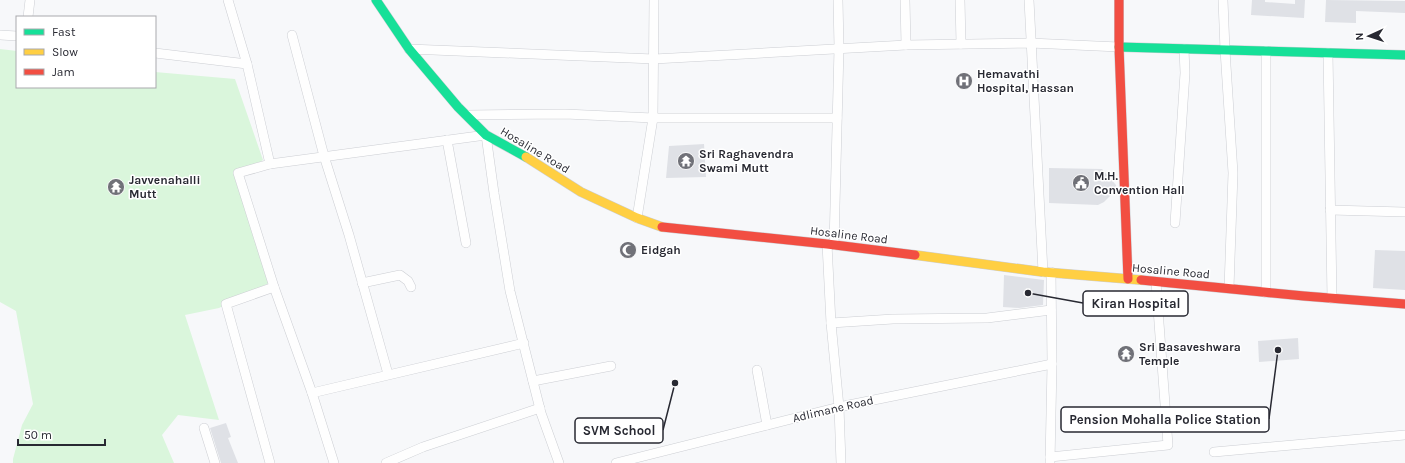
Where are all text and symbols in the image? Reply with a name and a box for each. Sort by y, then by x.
legend [16,16,156,88]
north arrow [1349,16,1389,56]
text: Fast [52,25,76,39]
text: N [1353,32,1366,41]
text: Slow [52,45,78,59]
text: Jam [52,65,75,79]
place label: Hemavathi Hospital, Hassan [977,67,1074,95]
hospital icon: Hemavathi Hospital, Hassan [954,71,974,91]
street label: Hosaline Road [498,124,572,176]
place label: Sri Raghavendra Swami Mutt [699,147,794,175]
temple icon: Sri Raghavendra Swami Mutt [676,151,696,171]
place label: M.H. Convention Hall [1094,169,1185,197]
place label: Javvenahalli Mutt [129,173,200,201]
public building icon: M.H. Convention Hall [1071,173,1091,193]
temple icon: Javvenahalli Mutt [106,177,126,197]
street label: Hosaline Road [809,223,889,247]
mosque icon: Eidgah [618,240,638,260]
place label: Eidgah [641,243,681,257]
street label: Hosaline Road [1131,261,1211,281]
callout: Kiran Hospital [1083,291,1188,316]
text: Kiran Hospital [1091,296,1181,311]
place label: Sri Basaveshwara Temple [1139,340,1241,368]
temple icon: Sri Basaveshwara Temple [1116,344,1136,364]
street label: Adlimane Road [791,393,875,425]
callout: Pension Mohalla Police Station [1061,407,1269,432]
text: Pension Mohalla Police Station [1069,412,1261,427]
callout: SVM School [575,418,663,443]
scale bar [18,421,105,447]
text: SVM School [583,423,655,438]
text: 50 m [24,428,52,442]

